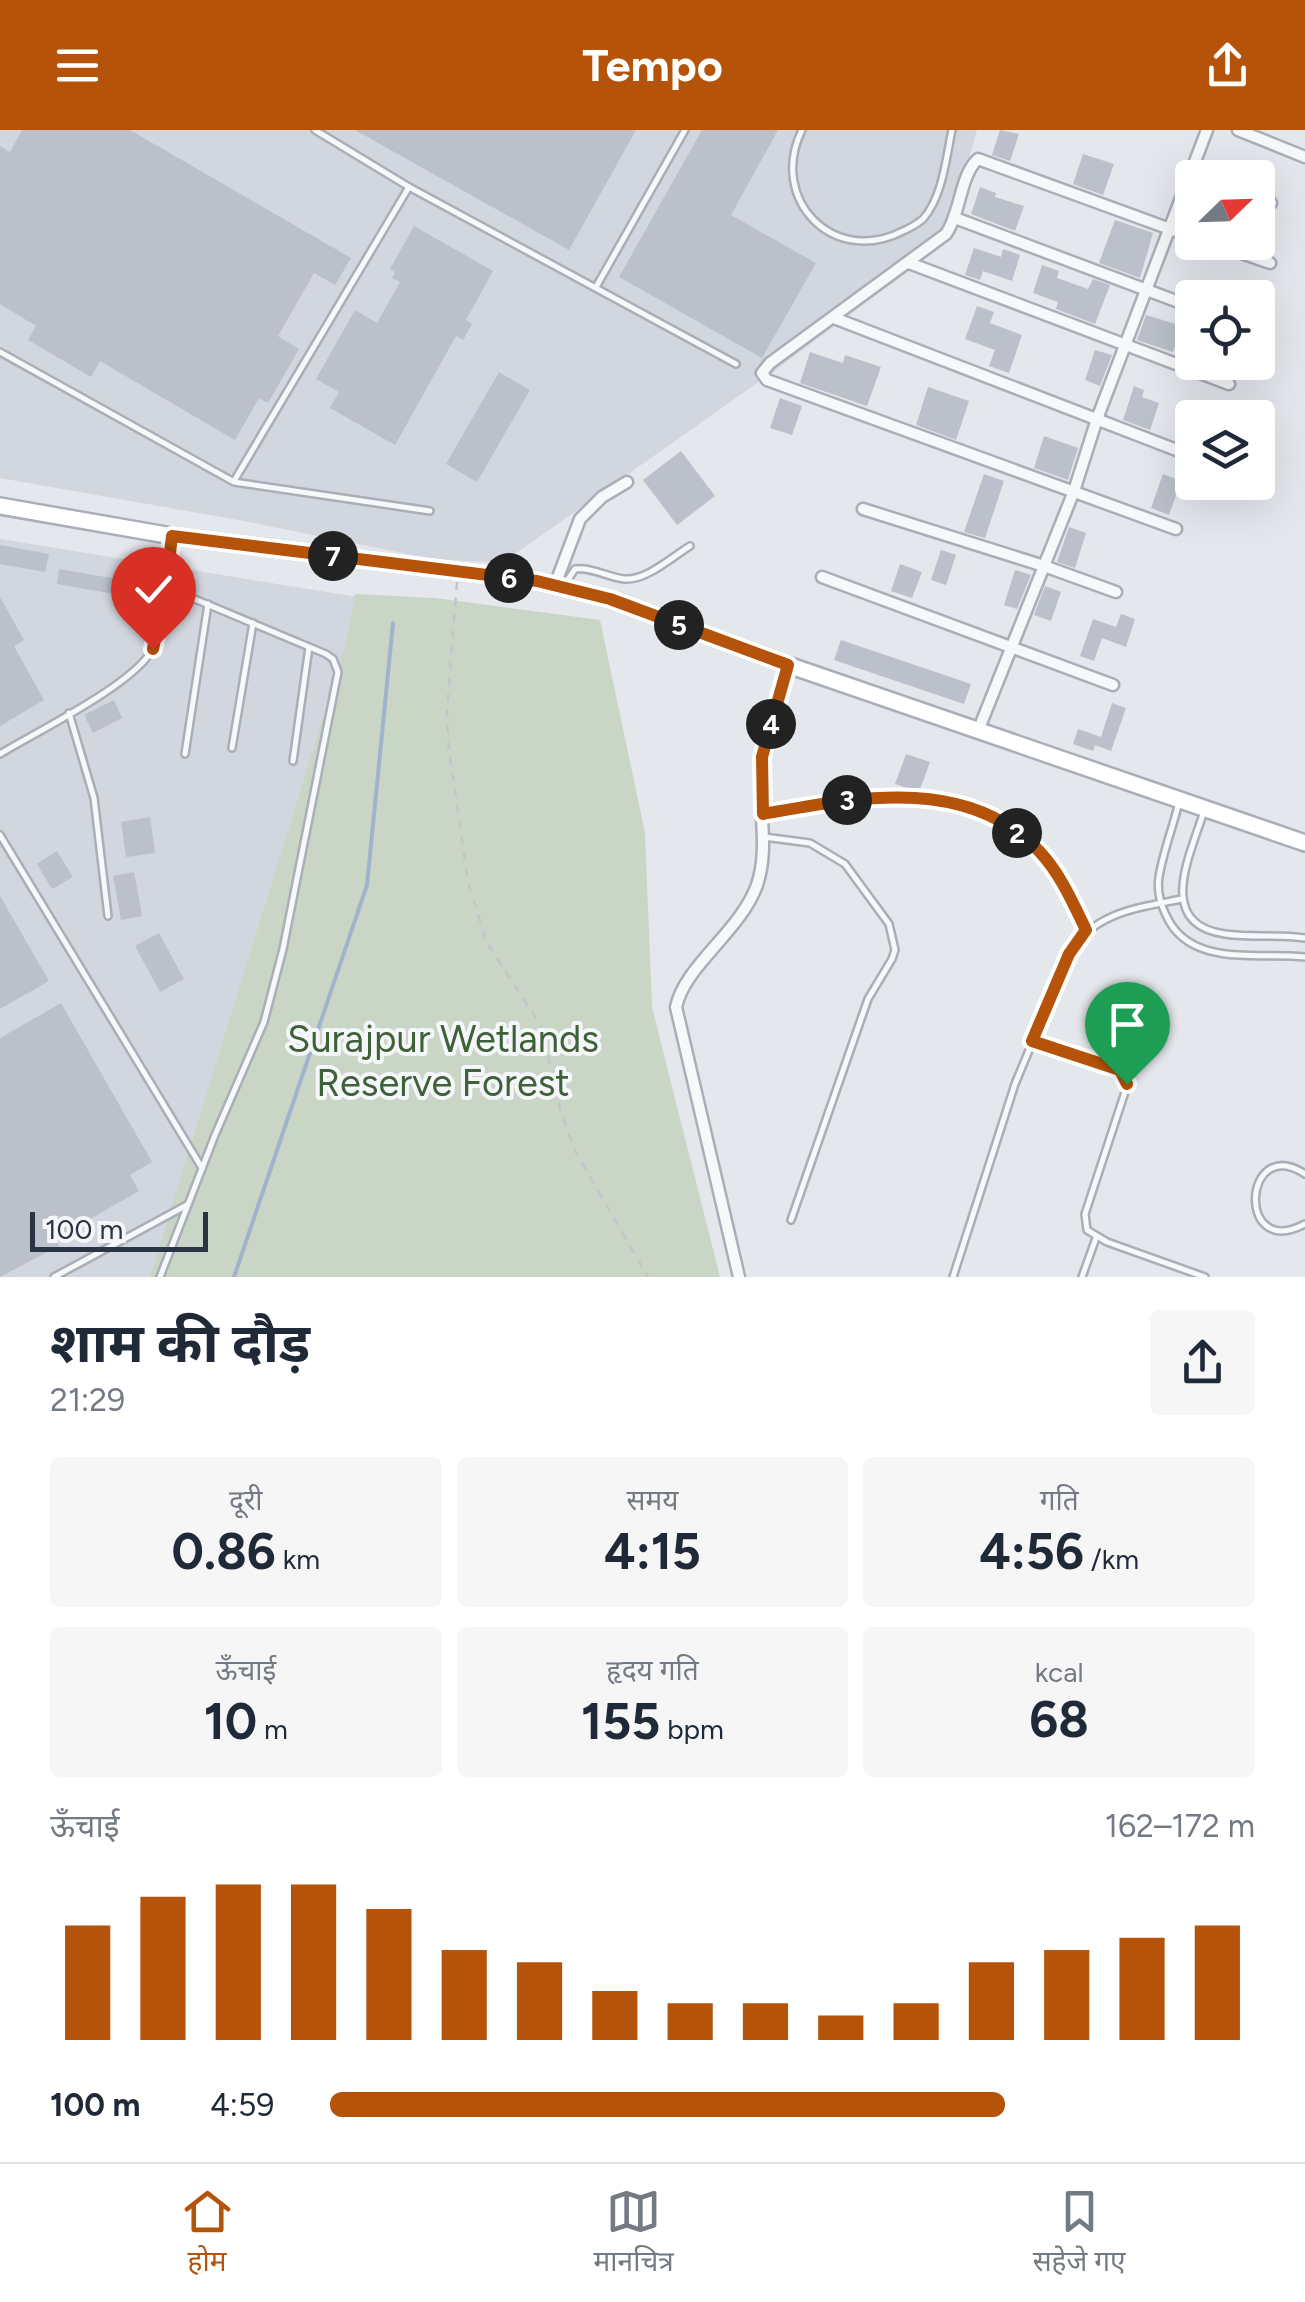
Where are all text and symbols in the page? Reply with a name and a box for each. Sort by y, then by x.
icon: menu [50,38,105,93]
text: Tempo [582,38,723,92]
icon: share [1200,38,1255,93]
north arrow [1175,160,1275,260]
map controls [1175,160,1275,500]
button: locate [1175,280,1275,380]
button: layers [1175,400,1275,500]
pin: 7 [308,531,358,581]
text: 7 [325,539,341,573]
pin [111,547,196,650]
pin: 6 [484,553,534,603]
text: 6 [501,561,517,595]
icon: check [126,562,181,617]
pin: 5 [654,600,704,650]
text: 5 [671,608,687,642]
pin: 4 [746,699,796,749]
text: 4 [762,707,780,741]
pin: 3 [822,775,872,825]
text: 3 [839,783,855,817]
pin: 2 [992,808,1042,858]
text: 2 [1009,816,1025,850]
pin [1085,982,1170,1085]
icon: arrive [1100,997,1155,1052]
park label: Surajpur Wetlands Reserve Forest [287,1016,599,1106]
scale bar [30,1207,208,1252]
text: 100 m [45,1212,123,1246]
text: शाम की दौड़ [50,1310,310,1376]
button: share [1150,1310,1255,1415]
text: 21:29 [50,1381,125,1419]
text: दूरी [229,1483,263,1517]
text: समय [627,1483,678,1517]
text: गति [1040,1483,1079,1517]
text: 0.86 [171,1521,276,1582]
text: 4:15 [604,1521,701,1582]
text: 4:56 [979,1521,1084,1582]
text: km [276,1542,320,1576]
text: /km [1084,1542,1139,1576]
text: ऊँचाई [215,1653,276,1687]
text: हृदय गति [606,1653,699,1687]
text: kcal [1035,1655,1084,1689]
text: 68 [1029,1689,1089,1750]
text: 10 [204,1691,257,1752]
text: 155 [581,1691,660,1752]
text: m [257,1712,288,1746]
text: bpm [660,1712,724,1746]
text: ऊँचाई [50,1807,119,1845]
text: 162–172 m [1105,1807,1255,1845]
text: 100 m [50,2086,141,2124]
text: 4:59 [210,2086,274,2124]
tab: होम [180,2184,235,2282]
tab: मानचित्र [594,2184,674,2282]
tab: सहेजे गए [1033,2184,1125,2282]

